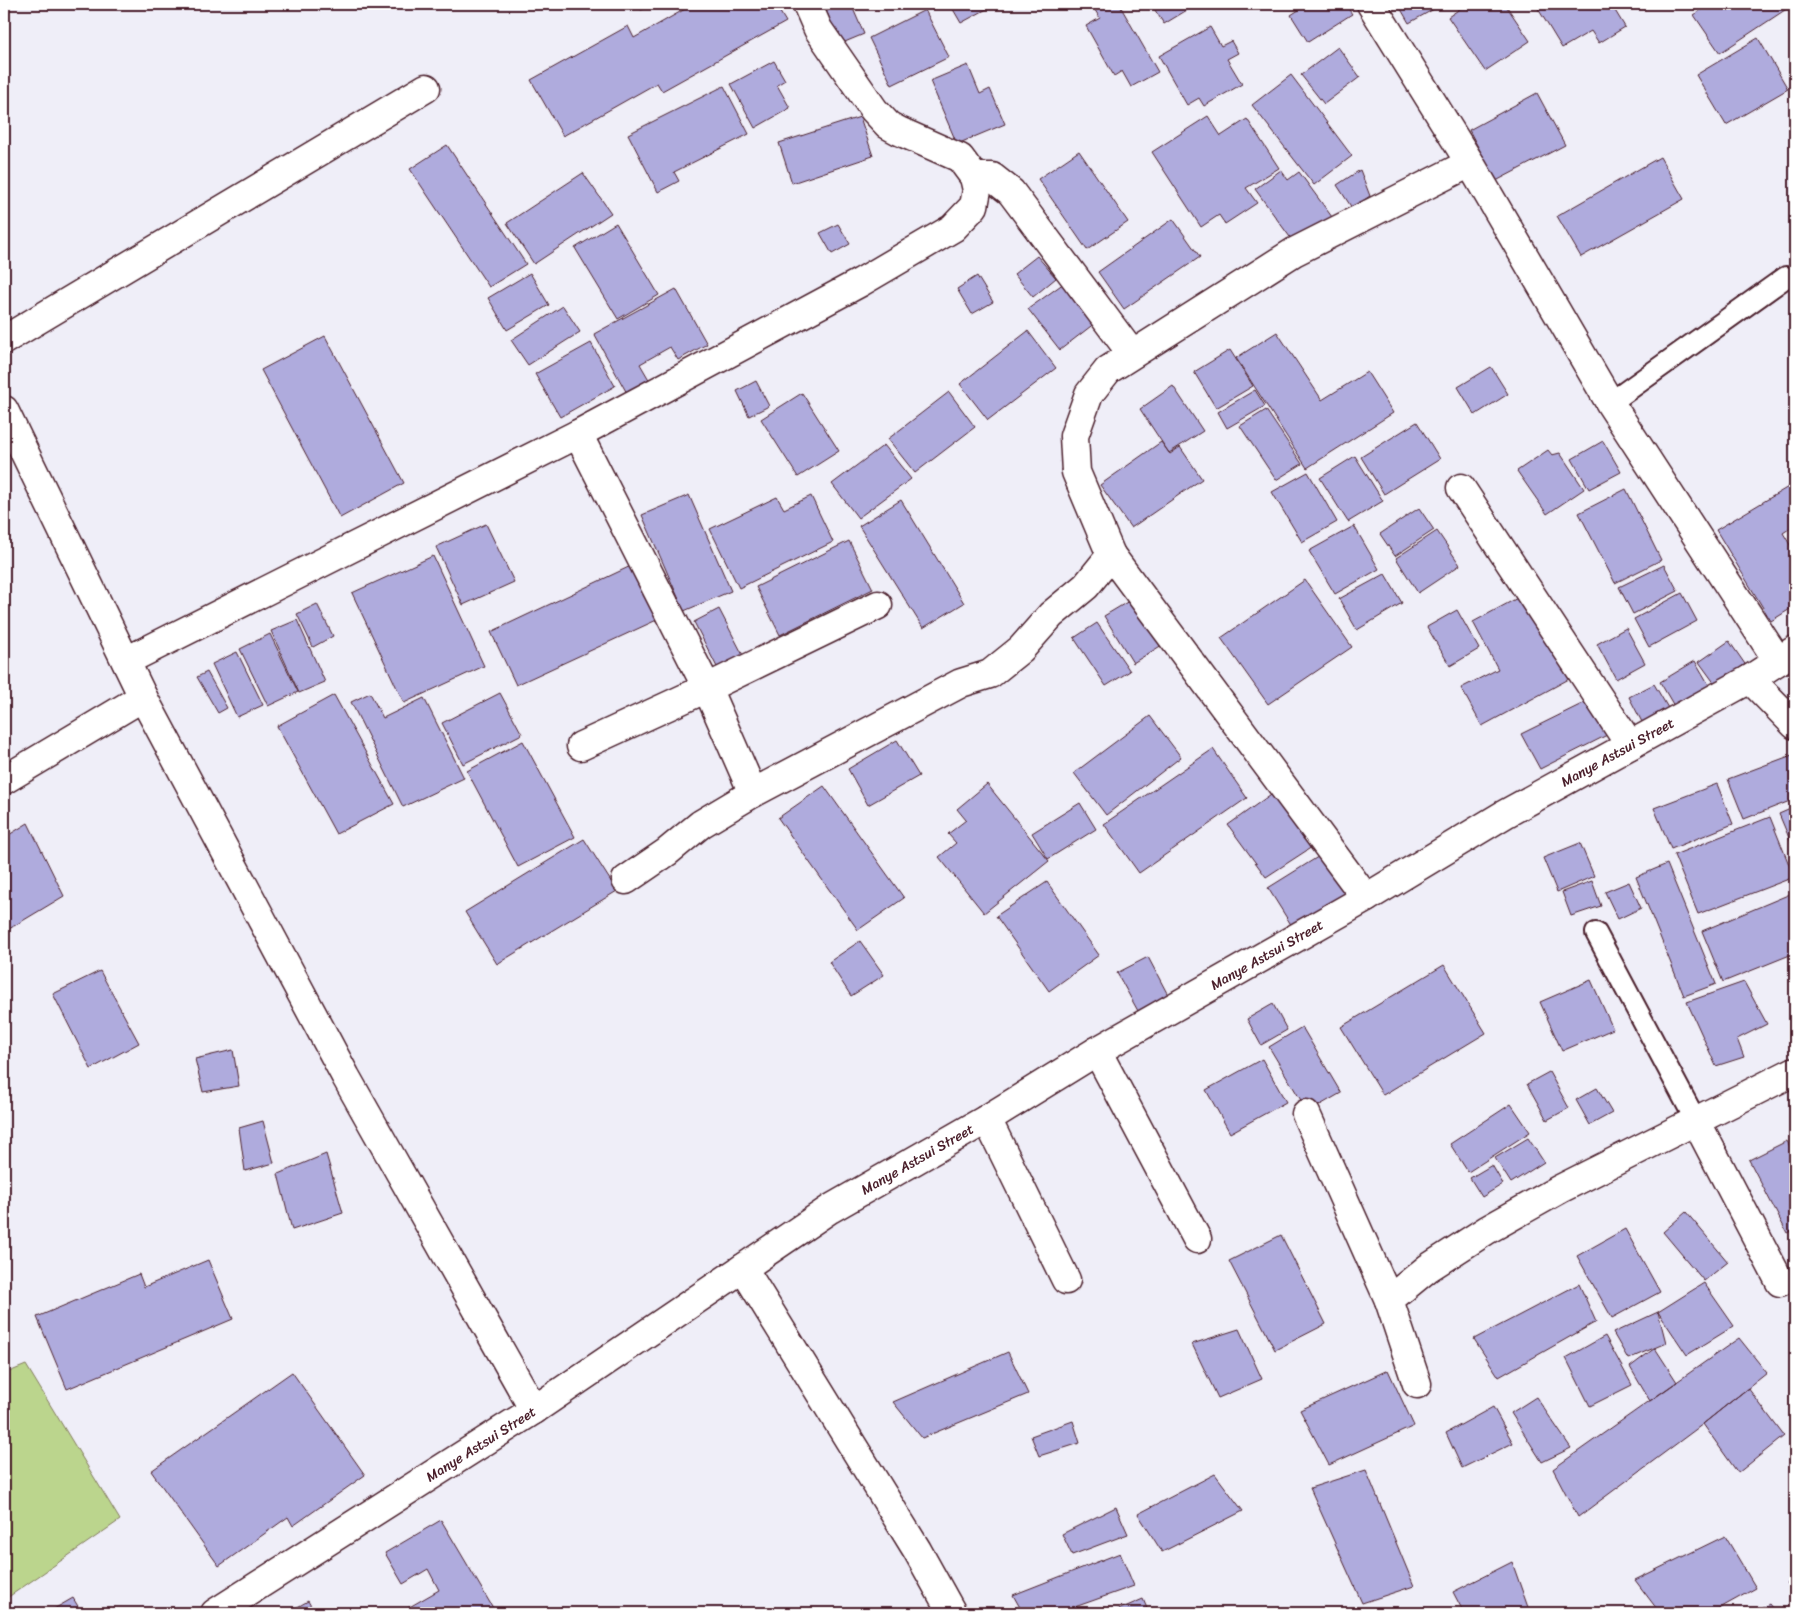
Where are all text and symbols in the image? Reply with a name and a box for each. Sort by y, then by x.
street label: Manye Astsui Street [1556,711,1679,794]
street label: Manye Astsui Street [1206,913,1328,997]
street label: Manye Astsui Street [856,1117,979,1202]
street label: Manye Astsui Street [421,1400,541,1489]

